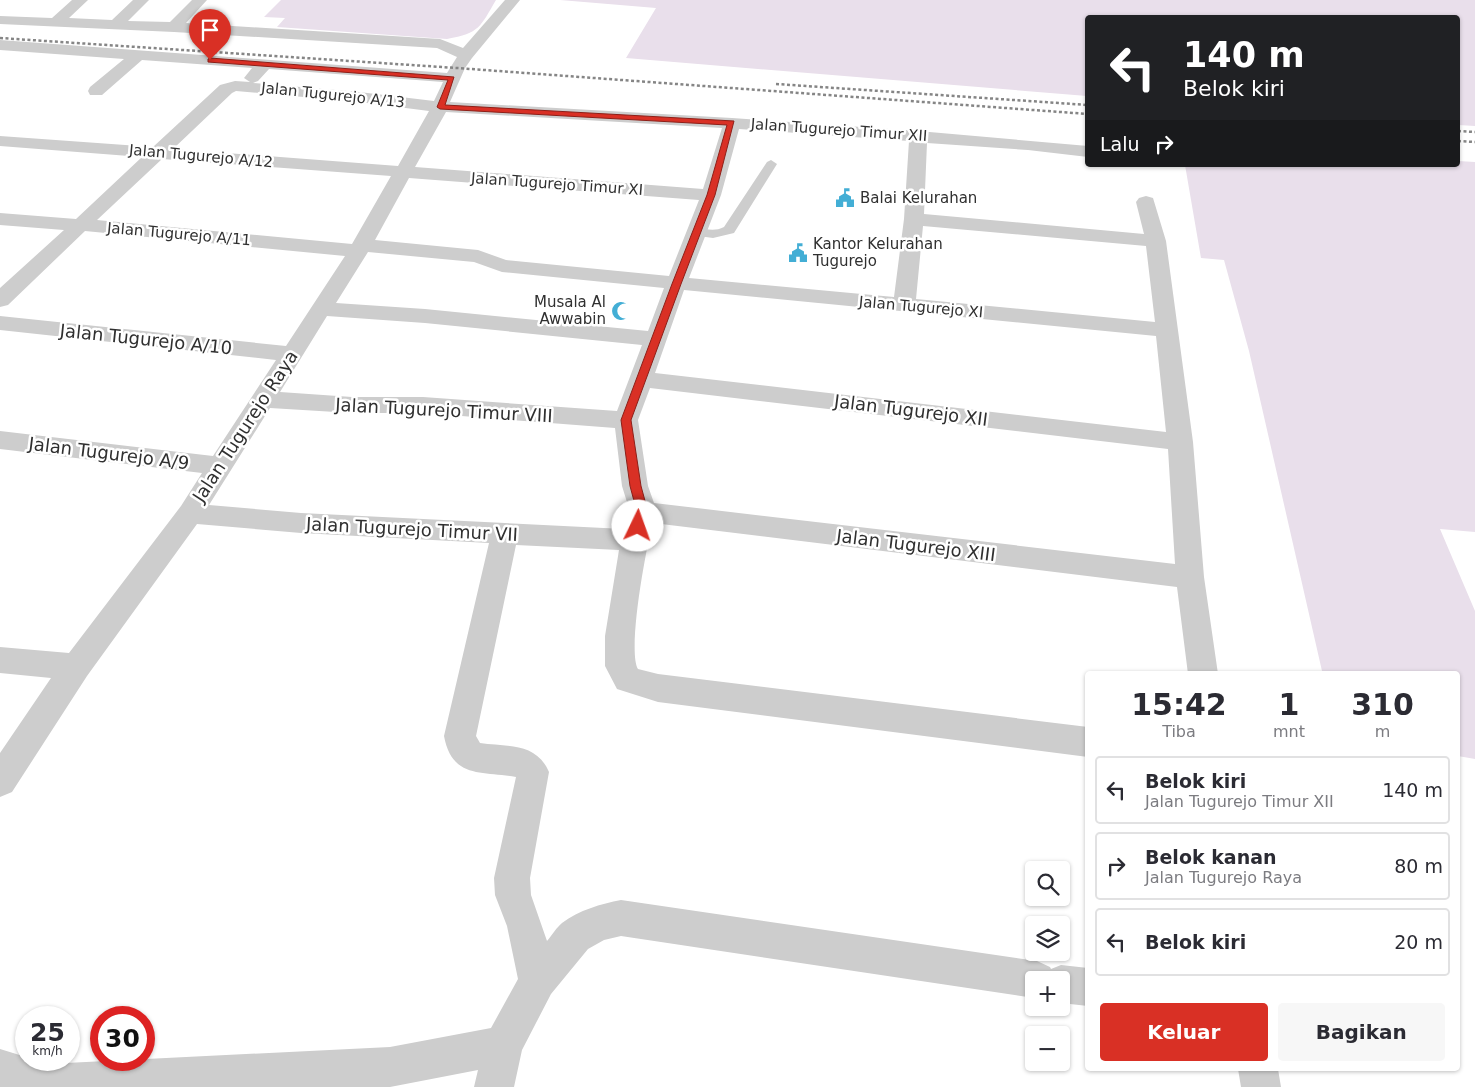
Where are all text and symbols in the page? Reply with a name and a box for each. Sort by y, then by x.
pin [189,9,231,60]
icon: arrive [196,16,224,44]
icon: left [1100,35,1165,100]
text: 140 m [1183,35,1305,75]
text: Belok kiri [1183,76,1285,101]
street label: Jalan Tugurejo A/13 [259,78,406,111]
street label: Jalan Tugurejo Timur XII [749,115,928,145]
icon: right [1150,130,1178,158]
text: Lalu [1100,133,1140,155]
street label: Jalan Tugurejo A/12 [127,141,274,171]
street label: Jalan Tugurejo Timur XI [469,169,644,199]
public building icon: Balai Kelurahan [834,187,856,209]
place label: Balai Kelurahan [860,189,977,207]
street label: Jalan Tugurejo A/11 [105,219,252,249]
place label: Kantor Kelurahan Tugurejo [812,235,943,270]
public building icon: Kantor Kelurahan Tugurejo [787,242,809,264]
place label: Musala Al Awwabin [534,293,606,328]
street label: Jalan Tugurejo XI [857,293,984,321]
mosque icon: Musala Al Awwabin [610,300,632,322]
street label: Jalan Tugurejo A/10 [58,319,233,358]
street label: Jalan Tugurejo Raya [188,346,302,507]
street label: Jalan Tugurejo XII [832,390,989,430]
street label: Jalan Tugurejo Timur VIII [334,394,553,426]
street label: Jalan Tugurejo A/9 [27,433,191,473]
position arrow [611,499,663,551]
street label: Jalan Tugurejo Timur VII [304,513,519,545]
street label: Jalan Tugurejo XIII [834,525,997,565]
text: 15:42 [1131,687,1227,722]
text: 1 [1279,687,1299,722]
text: 310 [1351,687,1414,722]
text: Tiba [1162,722,1196,741]
text: mnt [1273,722,1305,741]
text: m [1375,722,1390,741]
text: Belok kiri [1145,770,1246,792]
icon: left [1102,776,1130,804]
text: 140 m [1382,779,1443,801]
text: Jalan Tugurejo Timur XII [1145,792,1334,811]
text: Belok kanan [1145,846,1277,868]
icon: right [1102,852,1130,880]
text: 80 m [1394,855,1443,877]
map controls [1025,861,1070,1071]
button: search [1025,861,1070,906]
text: Jalan Tugurejo Raya [1145,868,1302,887]
button: layers [1025,916,1070,961]
icon: left [1102,928,1130,956]
text: Belok kiri [1145,931,1246,953]
text: 20 m [1394,931,1443,953]
button: + [1025,971,1070,1016]
button: Keluar [1100,1003,1268,1061]
button: Bagikan [1278,1003,1445,1061]
speed limit sign: 30 [90,1006,155,1071]
text: 25 [30,1018,65,1047]
button: − [1025,1026,1070,1071]
text: km/h [32,1044,63,1058]

